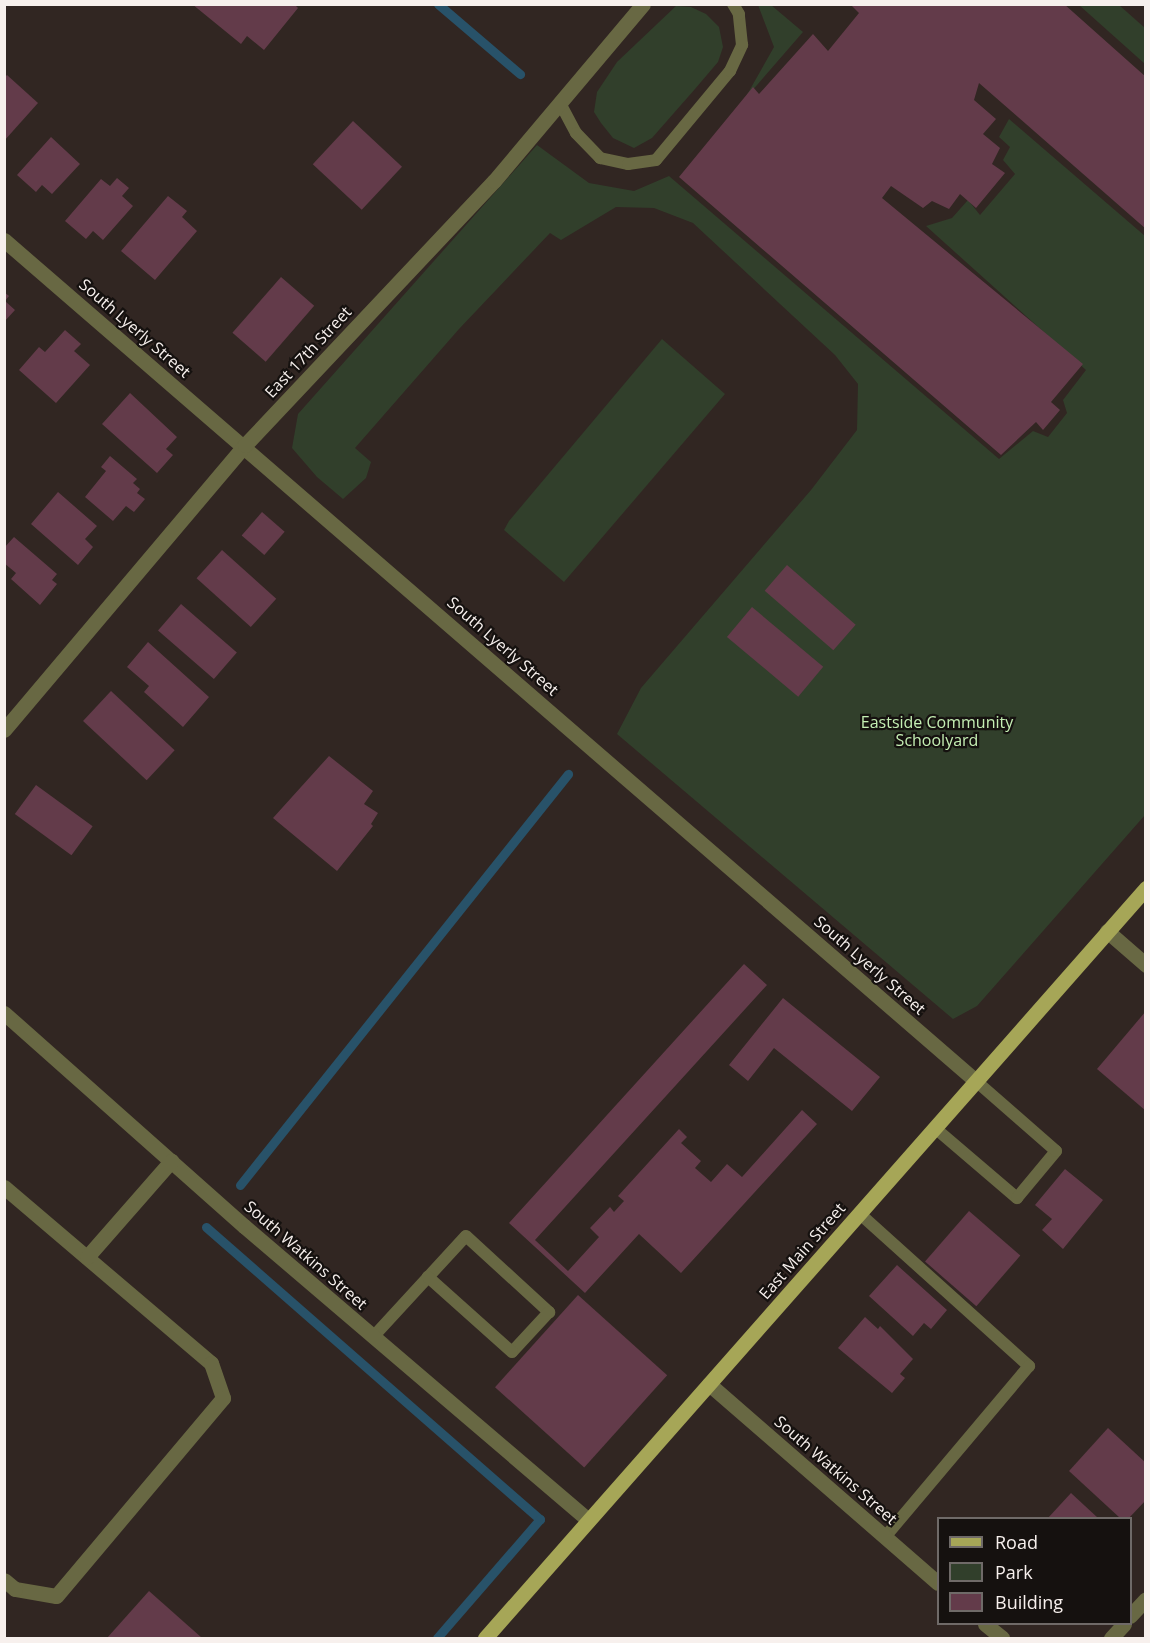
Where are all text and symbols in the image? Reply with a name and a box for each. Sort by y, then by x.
street label: South Lyerly Street [76,275,194,381]
street label: East 17th Street [261,302,355,402]
street label: South Lyerly Street [444,593,562,699]
park label: Eastside Community Schoolyard [861,712,1013,750]
street label: South Lyerly Street [811,912,929,1018]
street label: South Watkins Street [241,1197,371,1313]
street label: East Main Street [755,1199,849,1303]
street label: South Watkins Street [771,1412,901,1528]
legend [937,1517,1132,1625]
text: Road [995,1530,1038,1554]
text: Park [995,1560,1033,1584]
text: Building [995,1590,1063,1614]

